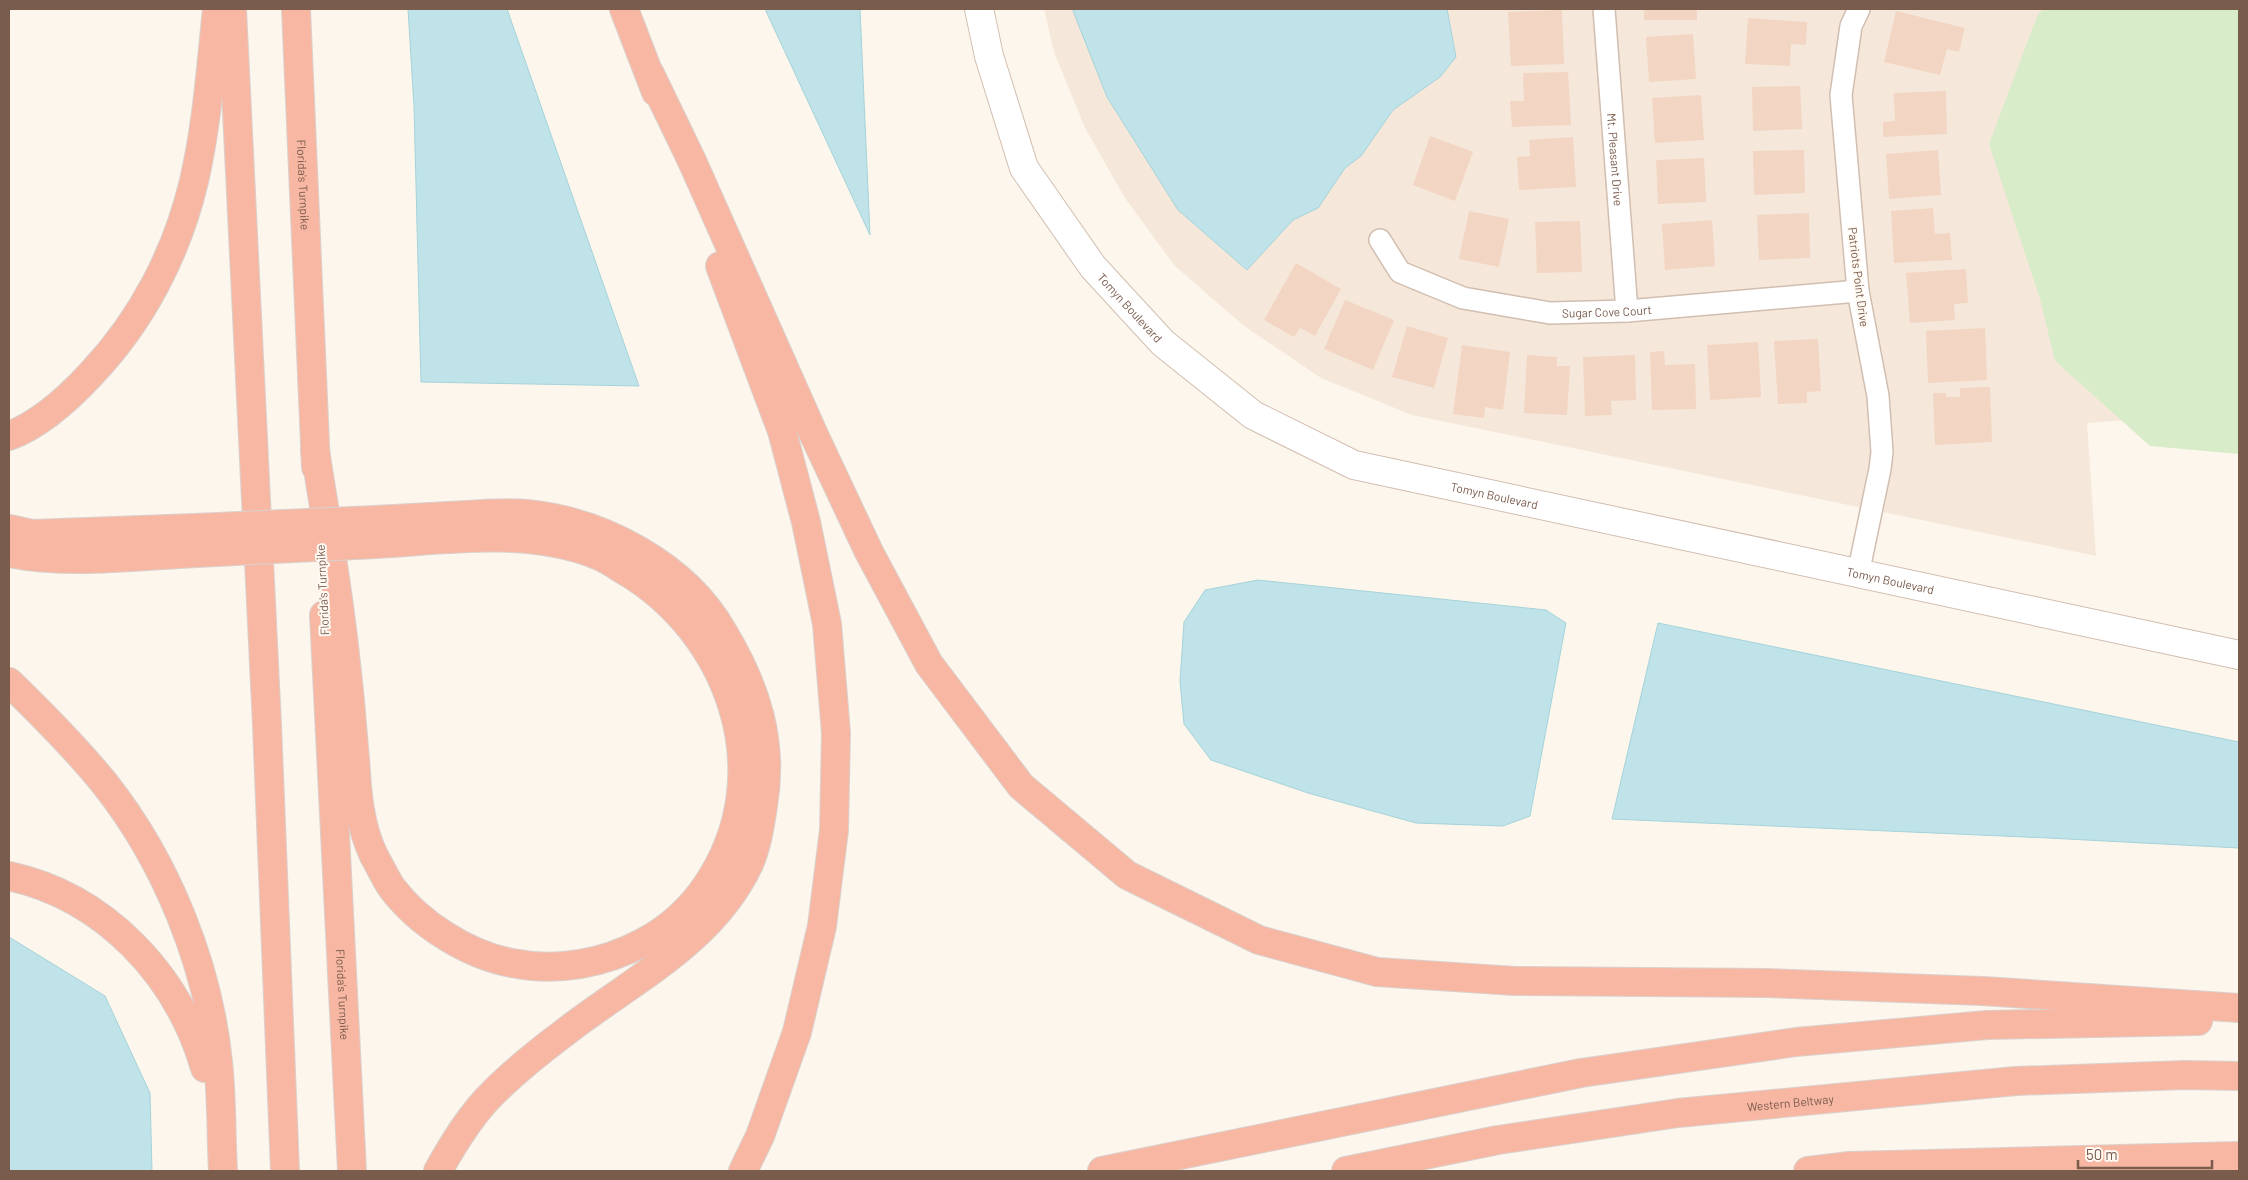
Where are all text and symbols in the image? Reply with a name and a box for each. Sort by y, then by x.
street label: Mt. Pleasant Drive [1605,113,1626,206]
street label: Florida's Turnpike [295,139,313,231]
street label: Patriots Point Drive [1846,226,1872,328]
street label: Tomyn Boulevard [1095,270,1165,345]
street label: Sugar Cove Court [1562,302,1652,320]
street label: Tomyn Boulevard [1450,479,1539,511]
street label: Florida's Turnpike [313,544,331,636]
street label: Tomyn Boulevard [1845,564,1935,596]
street label: Florida's Turnpike [334,949,352,1040]
street label: Western Beltway [1746,1091,1835,1113]
scale bar [2078,1138,2212,1170]
text: 50 m [2086,1145,2118,1163]

